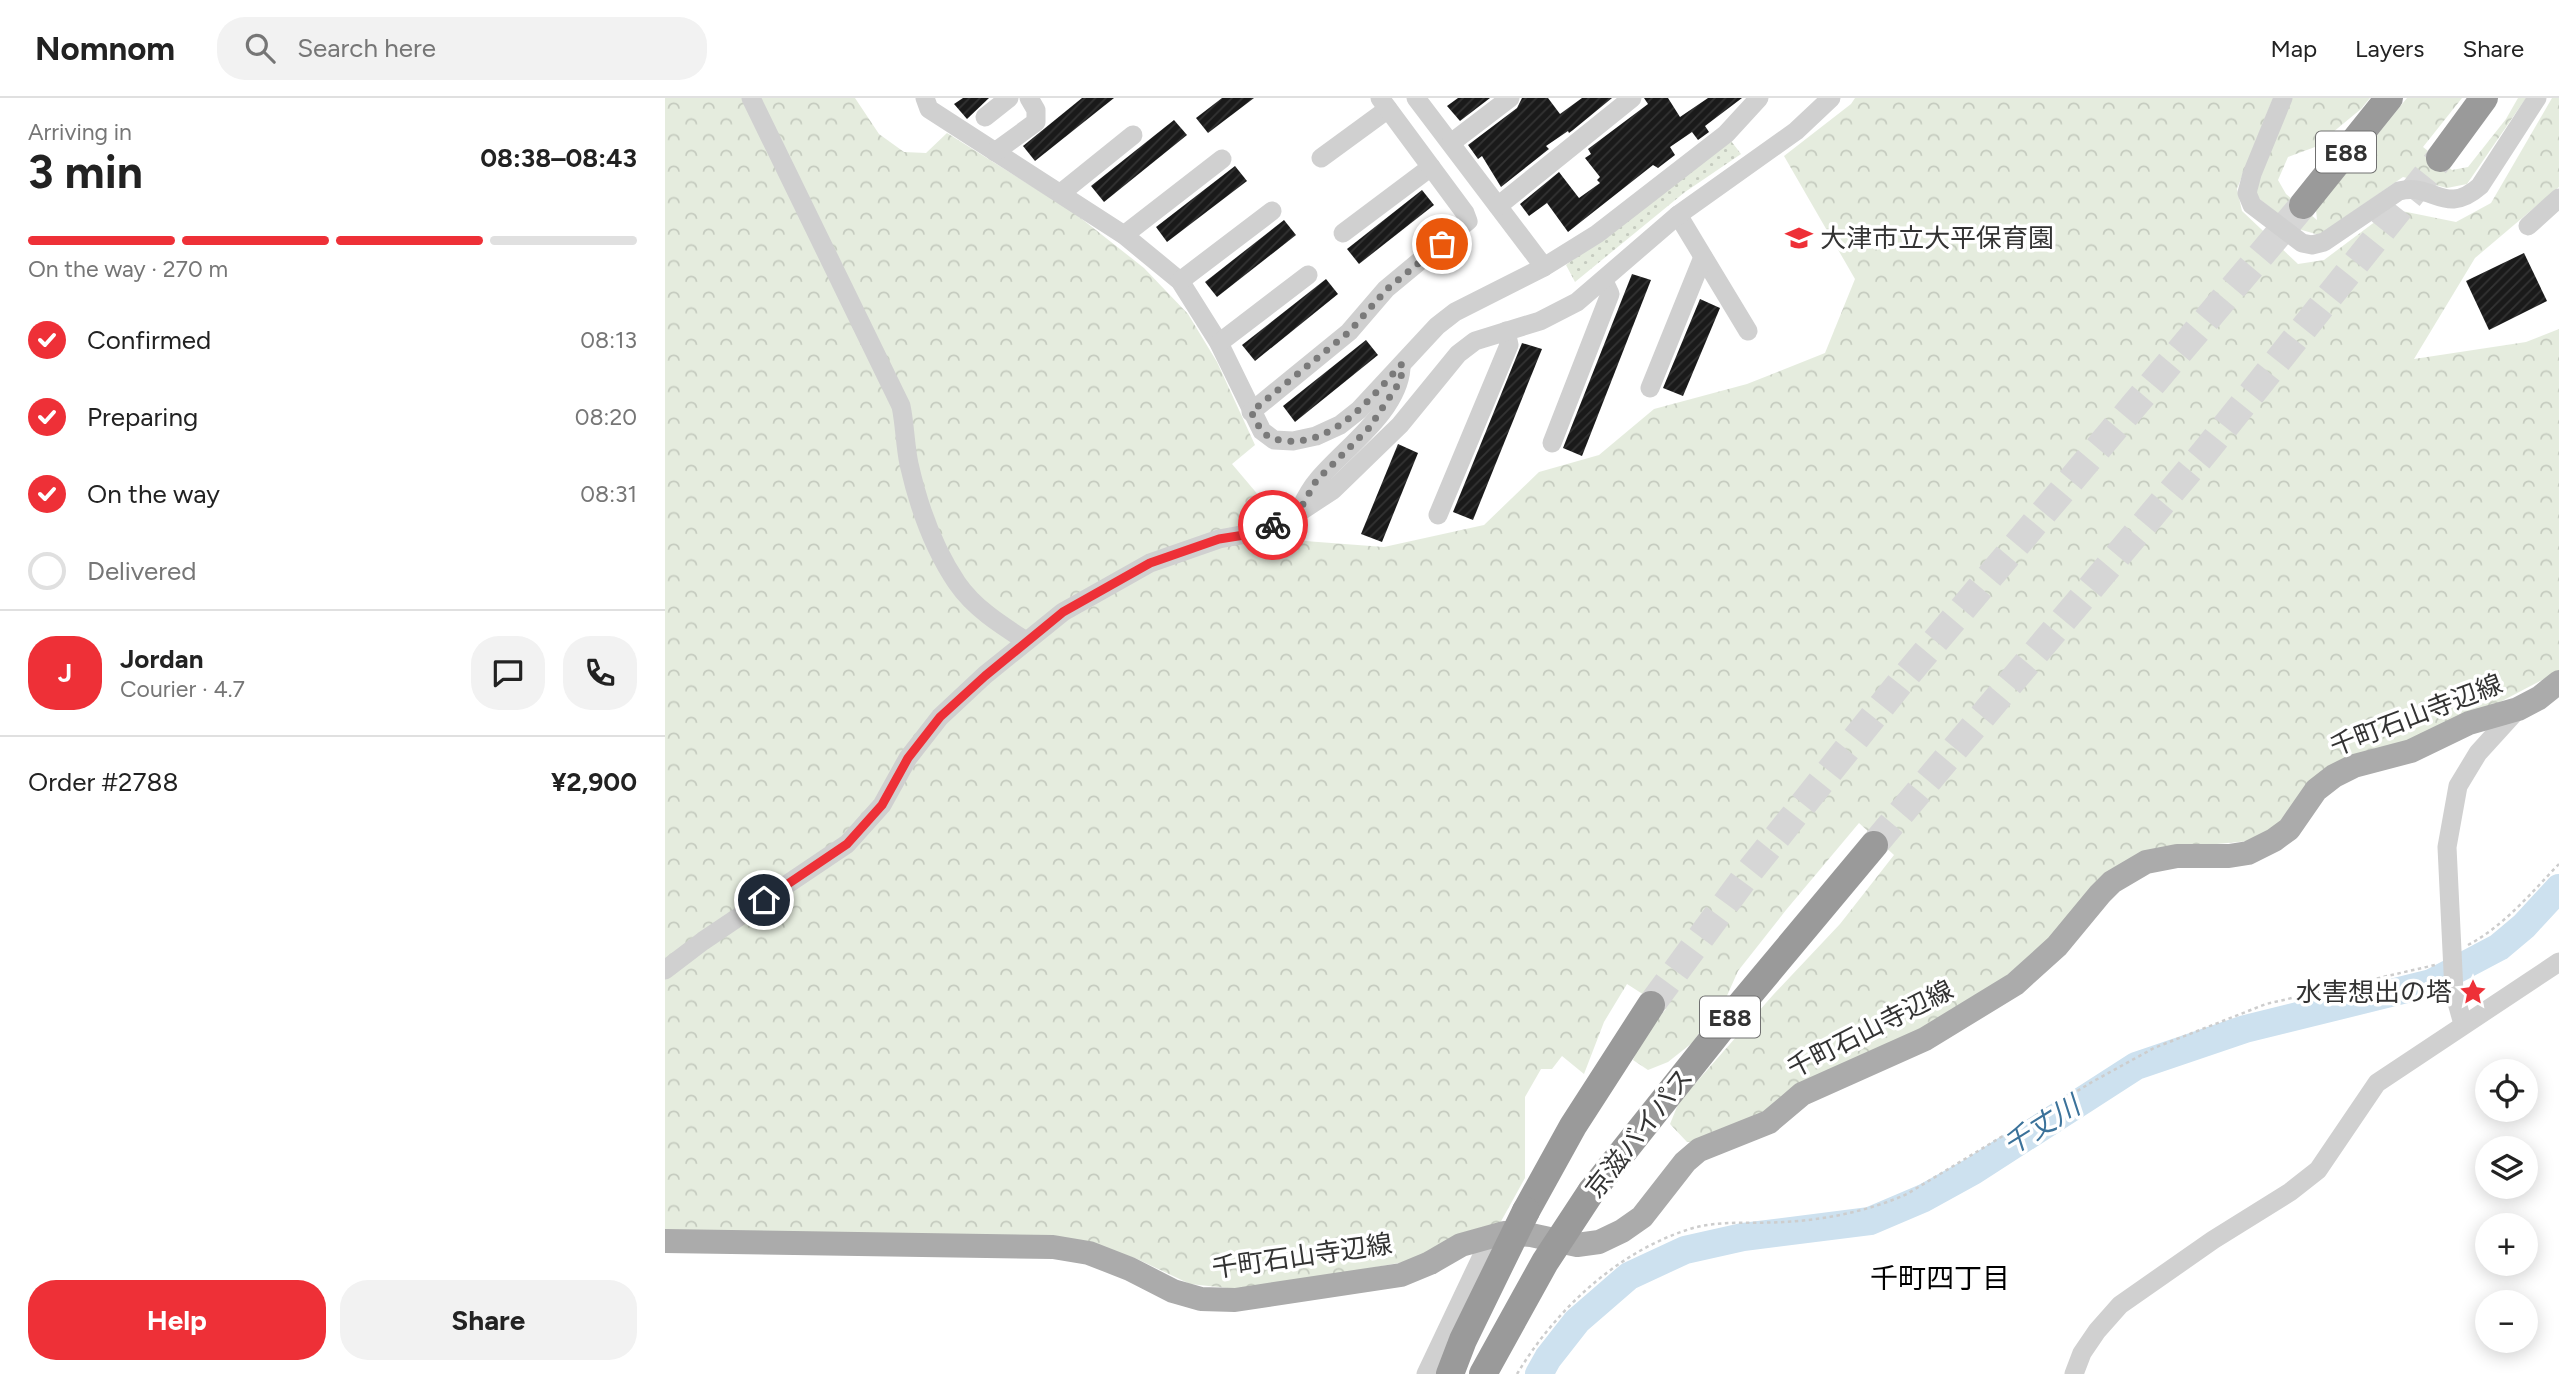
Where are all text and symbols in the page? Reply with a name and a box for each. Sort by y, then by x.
search box [217,17,707,80]
text: Nomnom [35,29,175,68]
icon: search [241,29,279,67]
text: Search here [297,32,436,64]
text: Map [2270,34,2317,63]
text: Layers [2355,34,2424,63]
text: Share [2462,34,2524,63]
text: Arriving in [28,118,132,146]
road number: E88 [2316,132,2376,172]
text: 08:38–08:43 [480,142,637,174]
text: 3 min [28,144,143,200]
pin [1412,214,1472,274]
place label: 大津市立大平保育園 [1820,222,2054,254]
school or university icon: 大津市立大平保育園 [1784,223,1814,253]
icon: bag [1423,225,1461,263]
text: On the way · 270 m [28,255,228,283]
icon: check [28,321,66,359]
text: Confirmed [87,324,211,356]
text: 08:13 [580,326,637,354]
icon: check [28,398,66,436]
text: Preparing [87,401,198,433]
text: 08:20 [575,403,637,431]
icon: check [28,475,66,513]
text: On the way [87,478,220,510]
text: 08:31 [580,480,637,508]
courier [1238,490,1308,560]
icon: bike [1254,506,1292,544]
text: Delivered [87,555,196,587]
button: chat [471,636,545,710]
button: phone [563,636,637,710]
text: Jordan [120,643,203,675]
text: J [58,657,72,689]
street label: 千町石山寺辺線 [2325,667,2507,763]
text: Courier · 4.7 [120,675,245,703]
text: Order #2788 [28,766,178,798]
text: ¥2,900 [551,766,637,798]
pin [734,870,794,930]
icon: home [745,881,783,919]
street label: 千町石山寺辺線 [1782,973,1958,1085]
place label: 水害想出の塔 [2296,976,2452,1008]
place icon: 水害想出の塔 [2458,977,2488,1007]
road number: E88 [1700,996,1760,1037]
map controls [2475,1059,2538,1353]
button: locate [2475,1059,2538,1122]
street label: 京滋バイパス [1579,1062,1699,1204]
water label: 千丈川 [1996,1087,2088,1162]
button: layers [2475,1136,2538,1199]
button: + [2475,1213,2538,1276]
street label: 千町石山寺辺線 [1210,1227,1394,1285]
district label: 千町四丁目 [1870,1261,2010,1295]
button: Help [28,1280,326,1360]
button: Share [340,1280,637,1360]
button: − [2475,1290,2538,1353]

